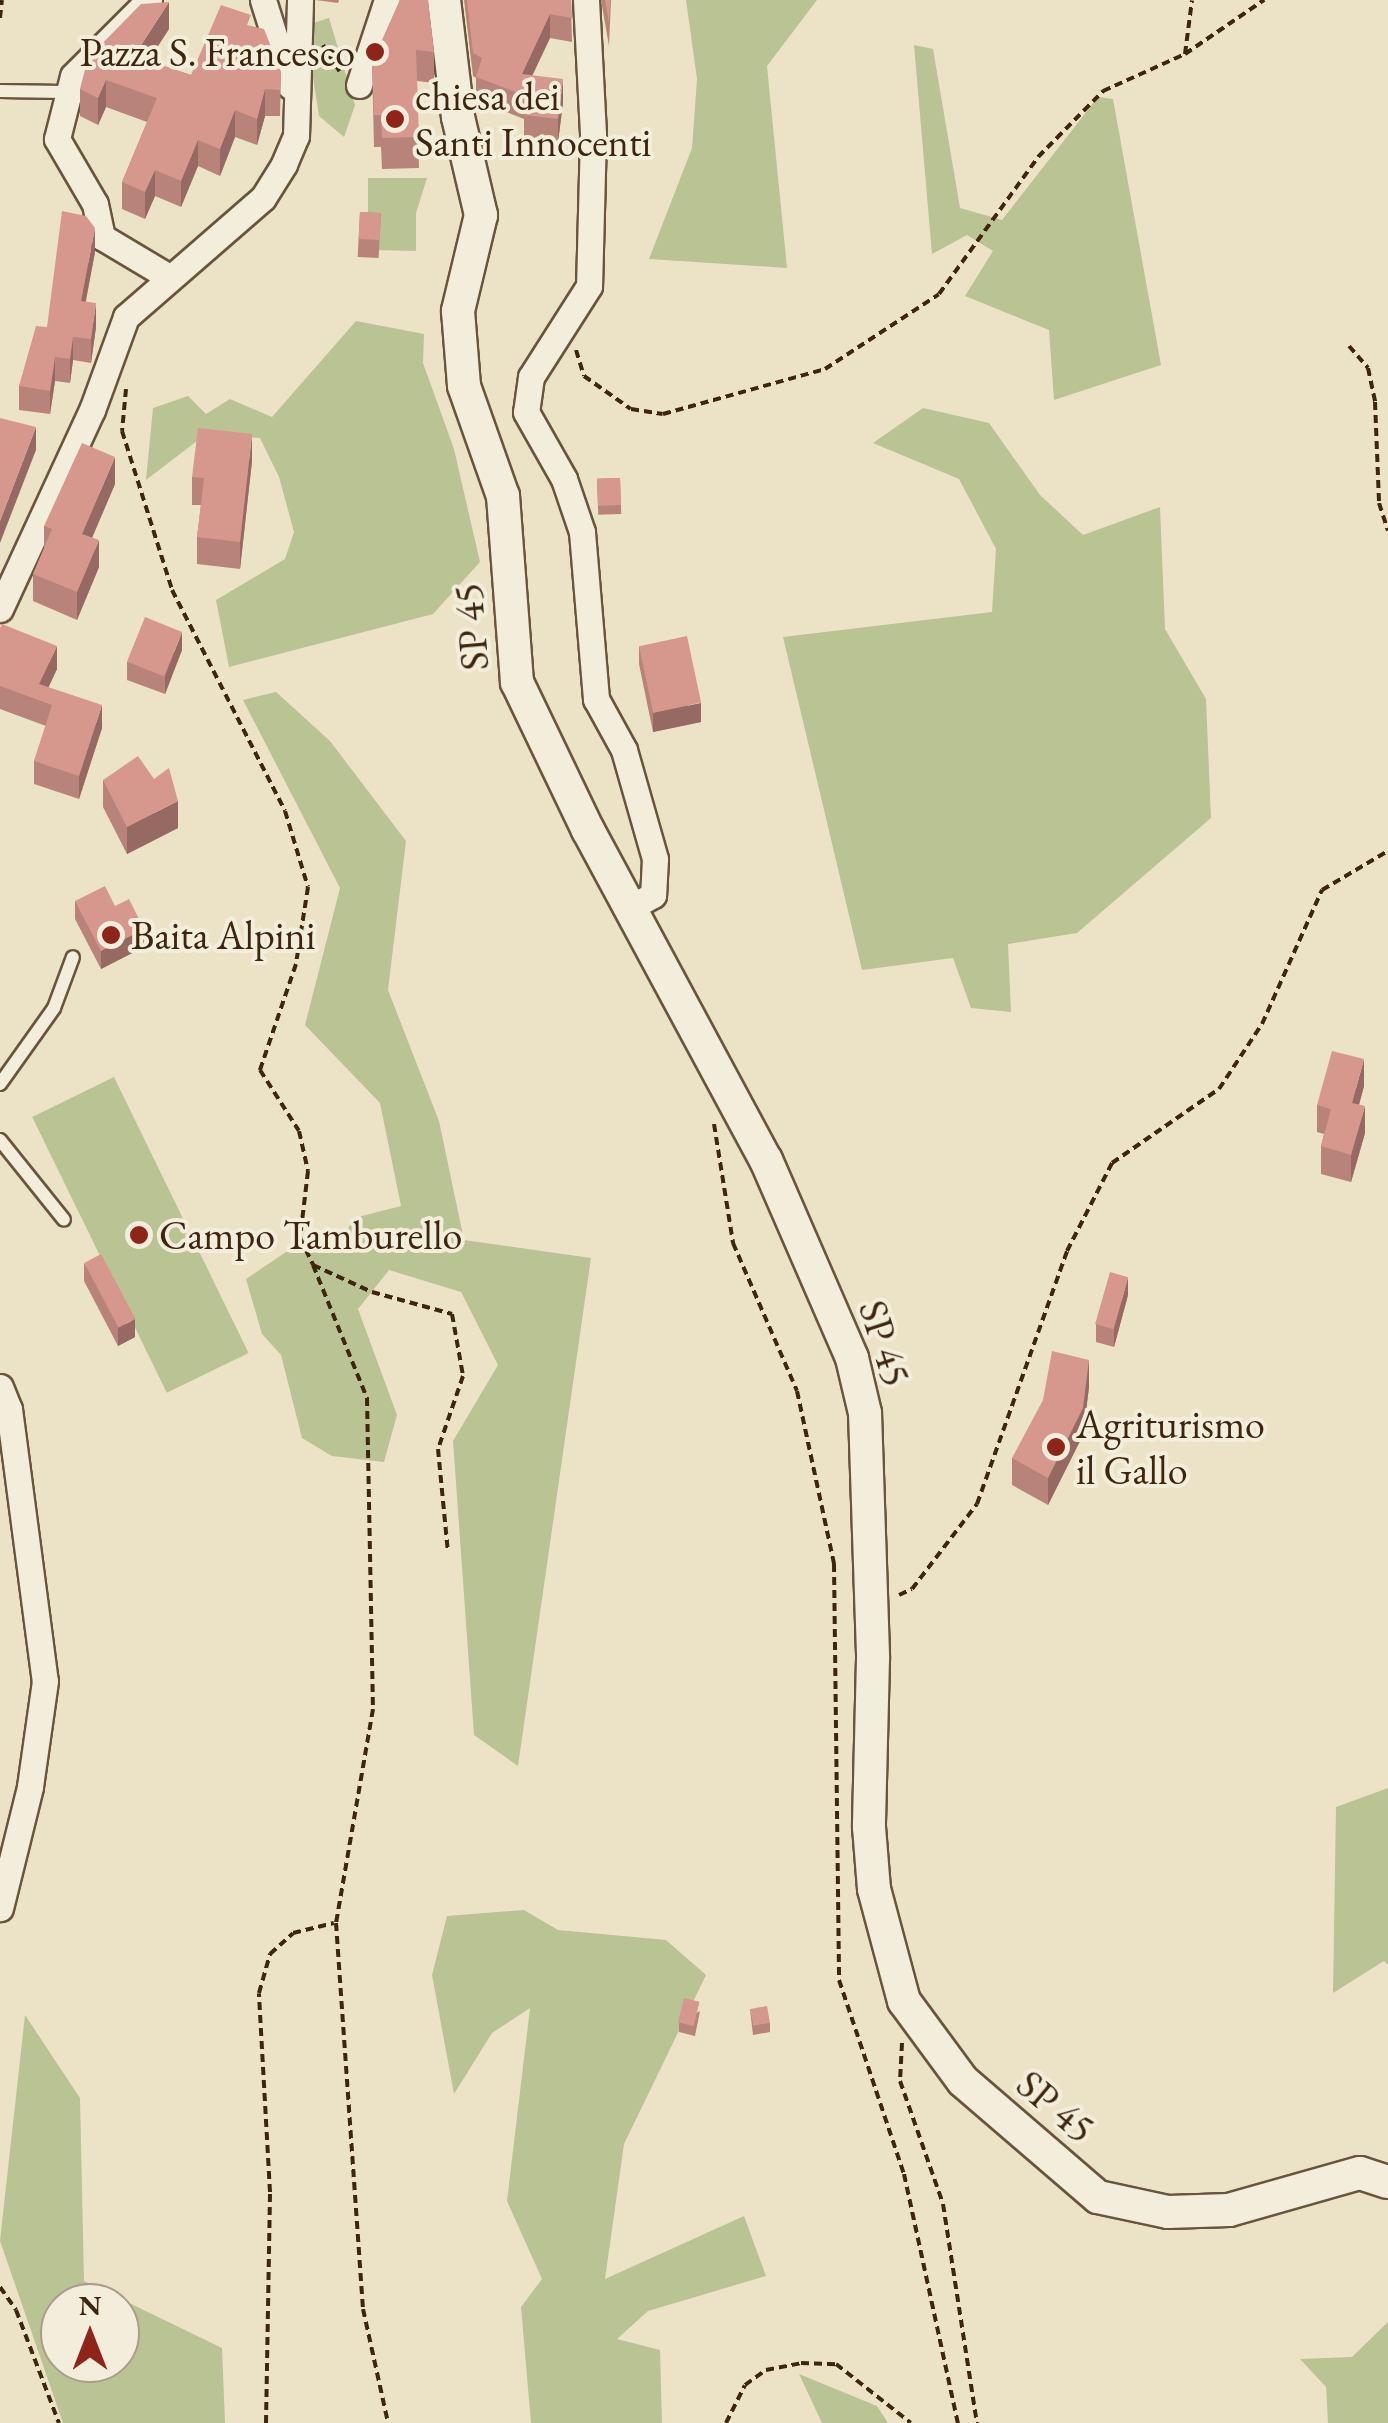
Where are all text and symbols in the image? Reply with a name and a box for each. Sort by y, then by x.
place label: Pazza S. Francesco [80,28,355,76]
marker: Pazza S. Francesco [364,41,386,63]
place label: chiesa dei Santi Innocenti [415,72,651,166]
marker: chiesa dei Santi Innocenti [384,108,406,130]
street label: SP 45 [443,582,499,672]
place label: Baita Alpini [131,911,316,959]
marker: Baita Alpini [100,924,122,946]
place label: Campo Tamburello [159,1211,462,1259]
marker: Campo Tamburello [128,1224,150,1246]
street label: SP 45 [849,1294,921,1392]
place label: Agriturismo il Gallo [1076,1400,1265,1494]
marker: Agriturismo il Gallo [1045,1436,1067,1458]
street label: SP 45 [1007,2060,1105,2152]
north arrow [40,2283,140,2383]
text: N [79,2287,101,2323]

